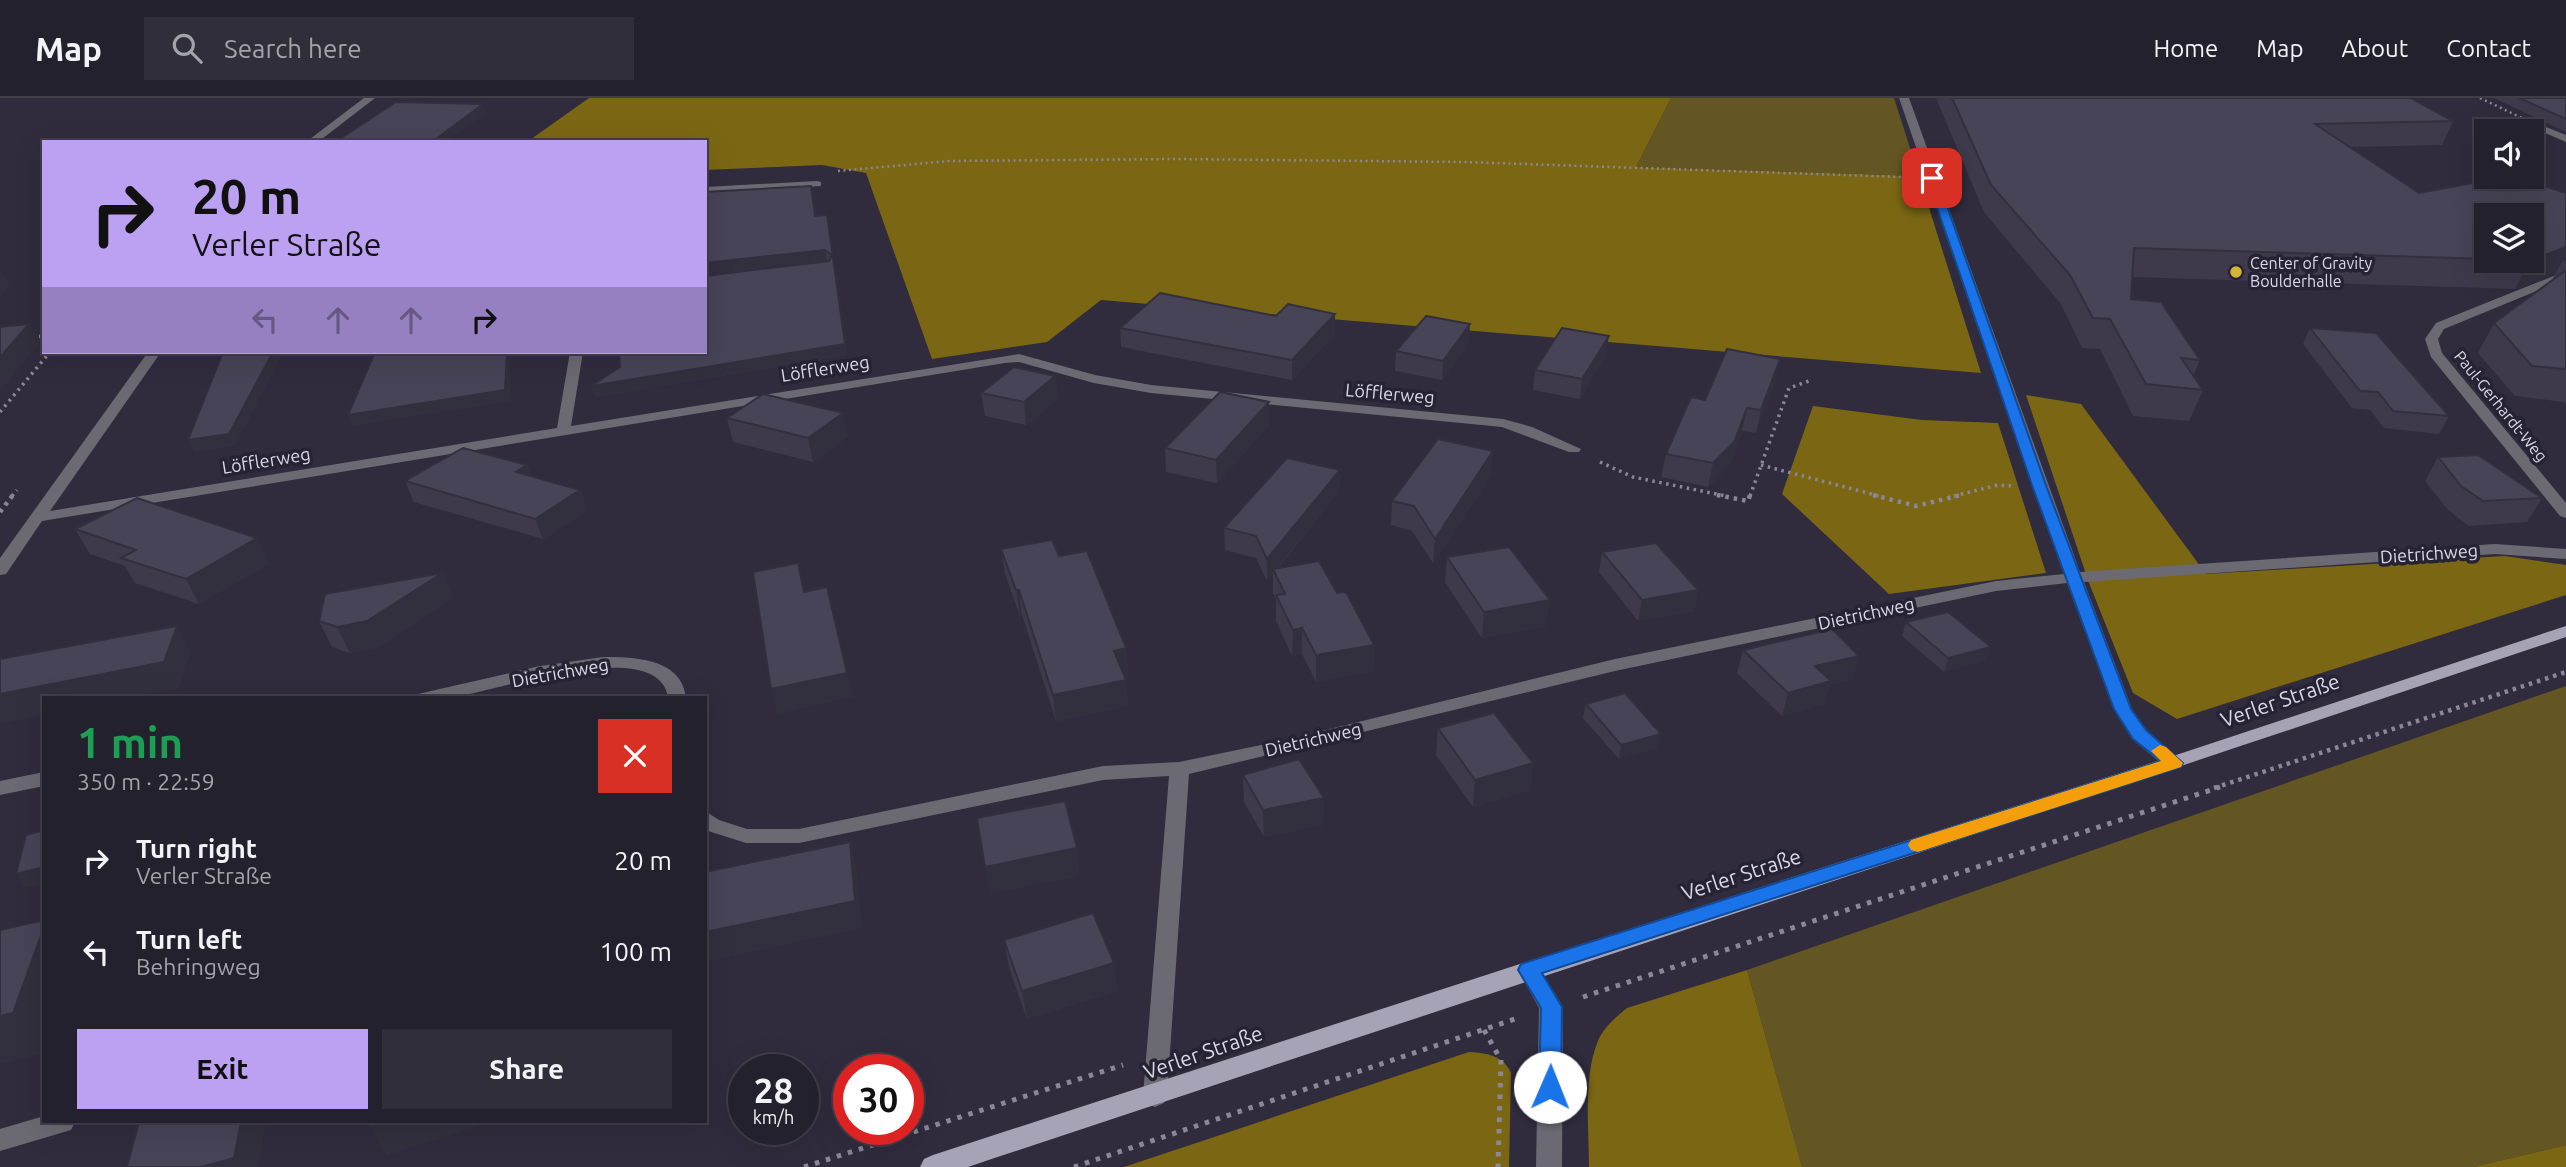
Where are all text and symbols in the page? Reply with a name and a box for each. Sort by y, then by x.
search box [144,17,634,80]
icon: search [168,29,206,67]
text: Map [35,30,102,67]
text: Search here [224,34,362,63]
text: Home [2153,35,2218,62]
text: Map [2256,35,2303,62]
text: About [2341,35,2408,62]
text: Contact [2446,35,2531,62]
map controls [2474,119,2544,273]
button: sound [2474,119,2544,189]
pin [1902,148,1962,208]
icon: arrive [1913,159,1951,197]
icon: right [77,168,168,259]
text: 20 m [192,168,301,223]
button: layers [2474,203,2544,273]
text: Verler Straße [192,226,381,262]
place label: Center of Gravity Boulderhalle [2250,254,2373,290]
marker: Center of Gravity Boulderhalle [2228,264,2244,280]
icon: left [246,301,284,339]
icon: ahead [319,301,357,339]
icon: ahead [392,301,430,339]
icon: right [465,301,503,339]
street label: Paul-Gerhardt-Weg [2451,347,2551,465]
street label: Löfflerweg [779,351,871,385]
street label: Löfflerweg [1345,379,1435,407]
street label: Löfflerweg [220,443,312,477]
street label: Dietrichweg [2379,540,2479,566]
street label: Dietrichweg [1816,593,1916,633]
street label: Dietrichweg [510,654,610,690]
street label: Verler Straße [2217,668,2343,732]
street label: Dietrichweg [1263,718,1363,760]
text: 1 min [77,719,183,766]
button: close [598,719,672,793]
text: 350 m · 22:59 [77,769,215,794]
text: Turn right [136,834,257,863]
icon: right [77,842,115,880]
street label: Verler Straße [1678,843,1804,905]
text: 20 m [614,846,672,875]
text: Verler Straße [136,863,272,888]
text: Turn left [136,925,242,954]
icon: left [77,933,115,971]
text: 100 m [600,937,672,966]
text: Behringweg [136,954,261,979]
street label: Verler Straße [1140,1020,1266,1084]
button: Exit [77,1029,368,1109]
button: Share [382,1029,672,1109]
position arrow [1513,1050,1587,1124]
speed limit sign: 30 [833,1054,924,1145]
text: 28 [754,1070,793,1110]
text: km/h [753,1107,794,1127]

